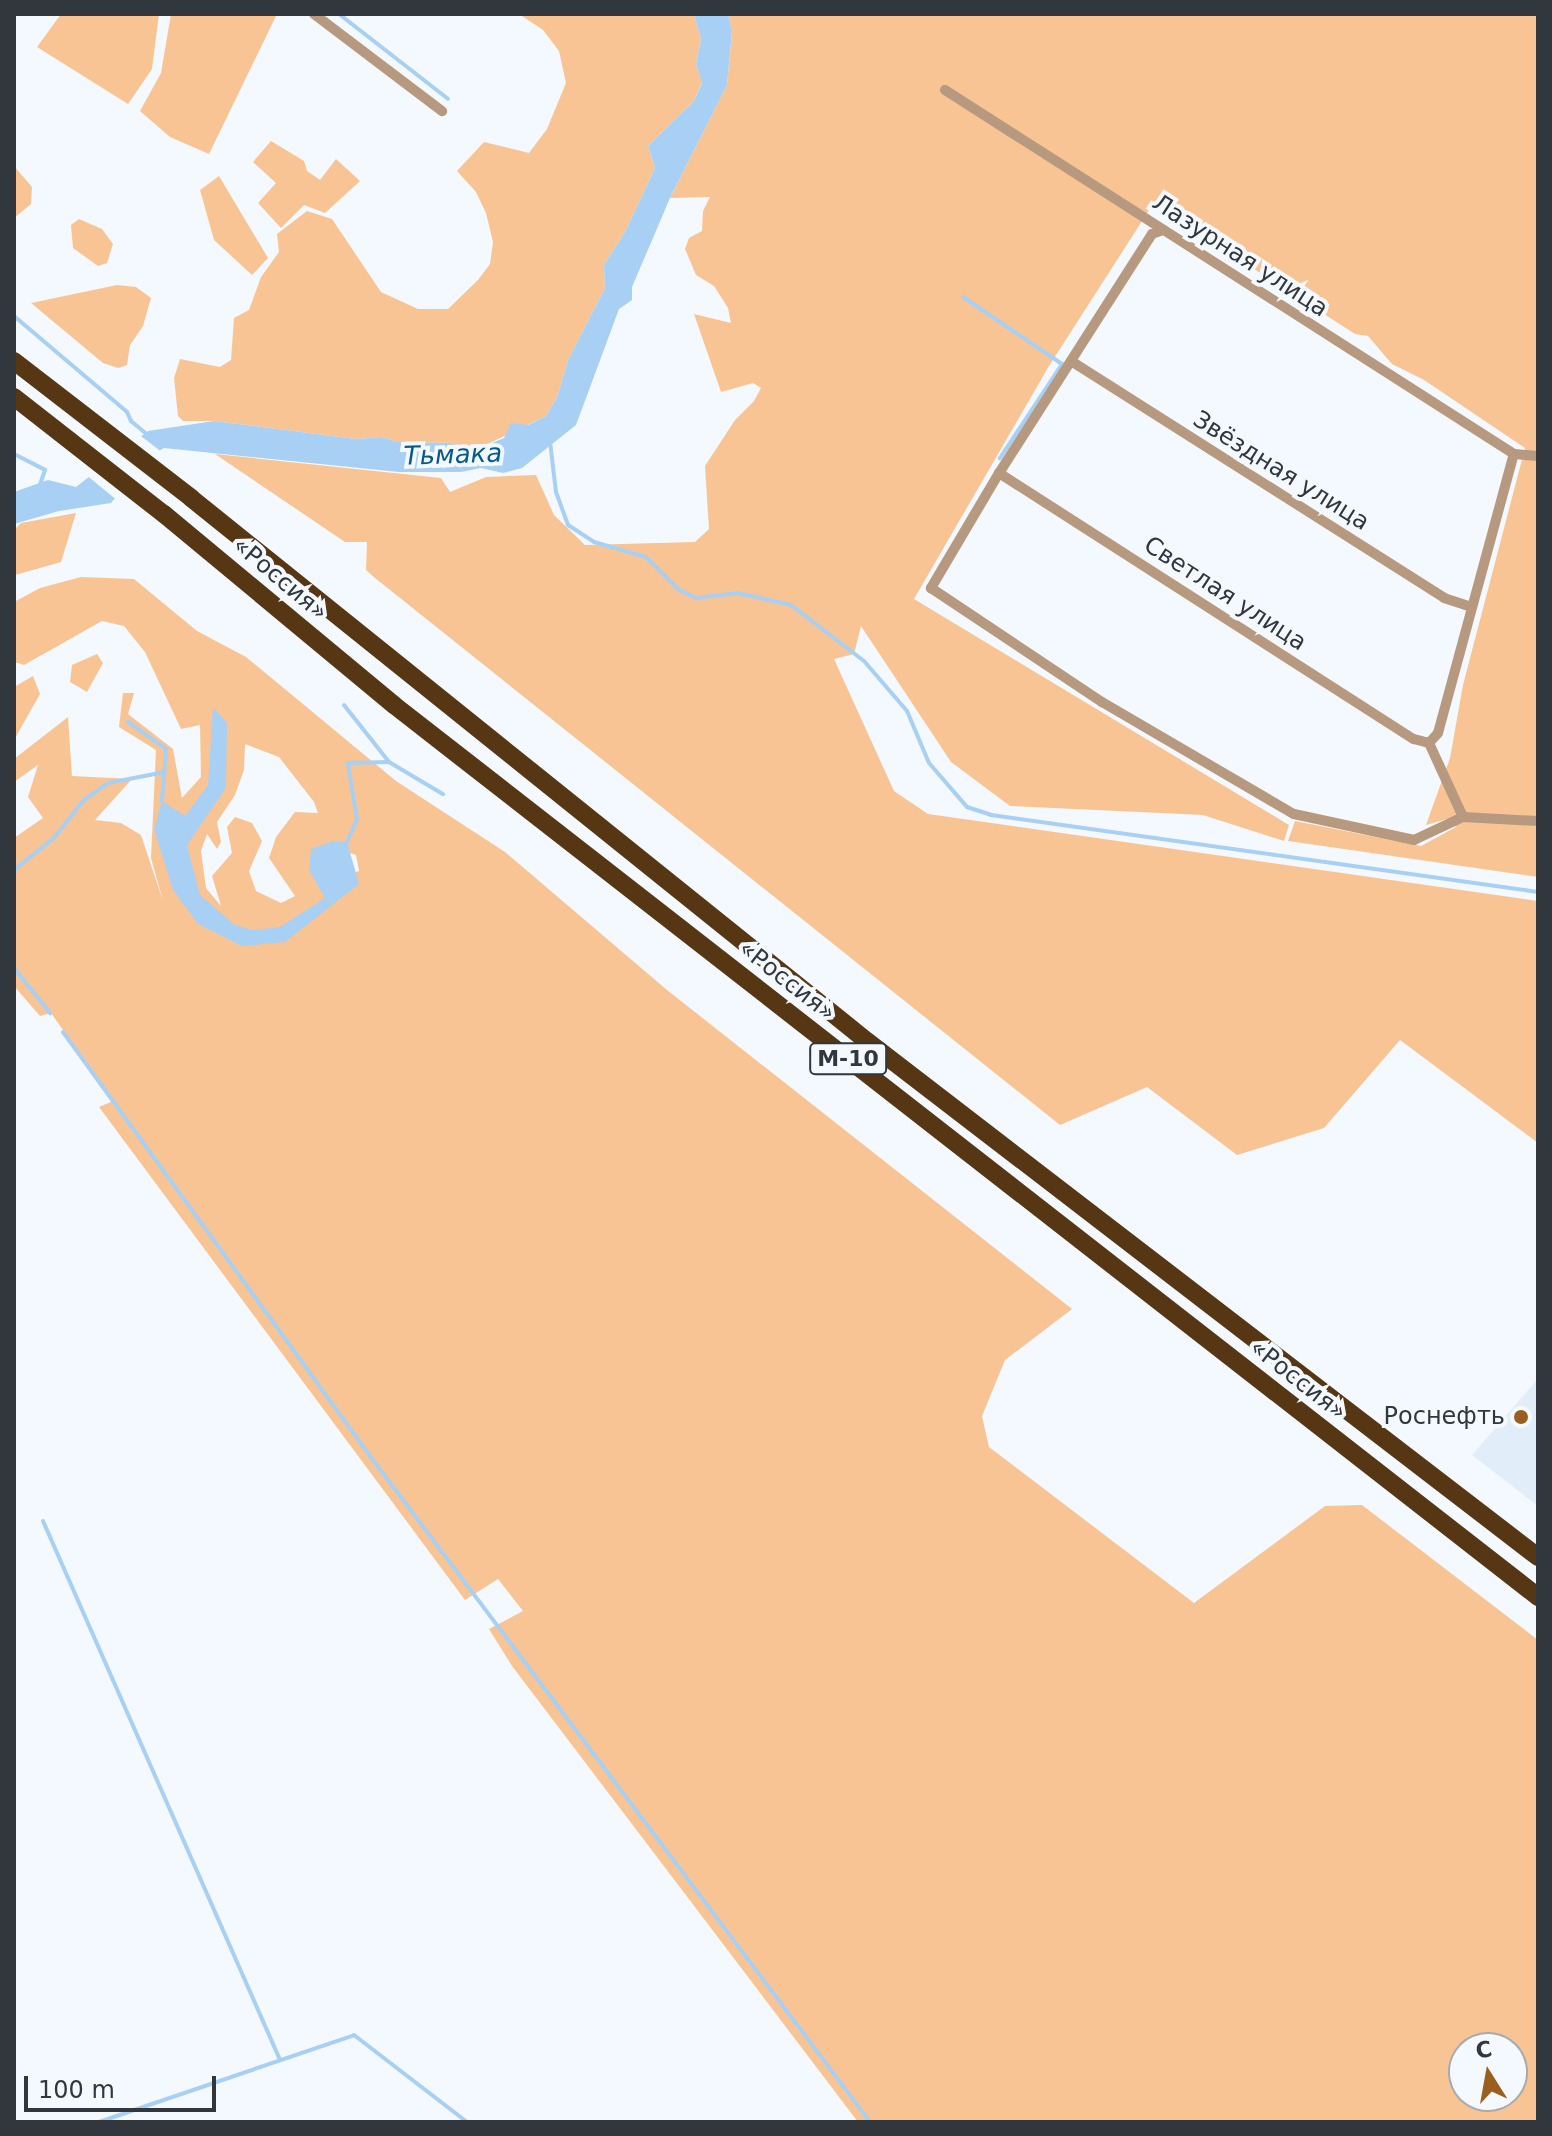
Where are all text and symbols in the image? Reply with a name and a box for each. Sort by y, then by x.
street label: Лазурная улица [1147,188,1333,324]
street label: Звёздная улица [1188,405,1374,537]
water label: Тьмака [403,438,503,472]
street label: «Россия» [227,531,333,627]
street label: Светлая улица [1138,531,1312,657]
street label: «Россия» [733,934,841,1028]
road number: М-10 [808,1041,888,1077]
street label: «Россия» [1244,1333,1352,1427]
place label: Роснефть [1384,1403,1505,1431]
marker: Роснефть [1512,1408,1530,1426]
north arrow [1448,2032,1528,2112]
text: С [1473,2036,1494,2064]
scale bar [28,2060,220,2110]
text: 100 m [38,2076,115,2104]

